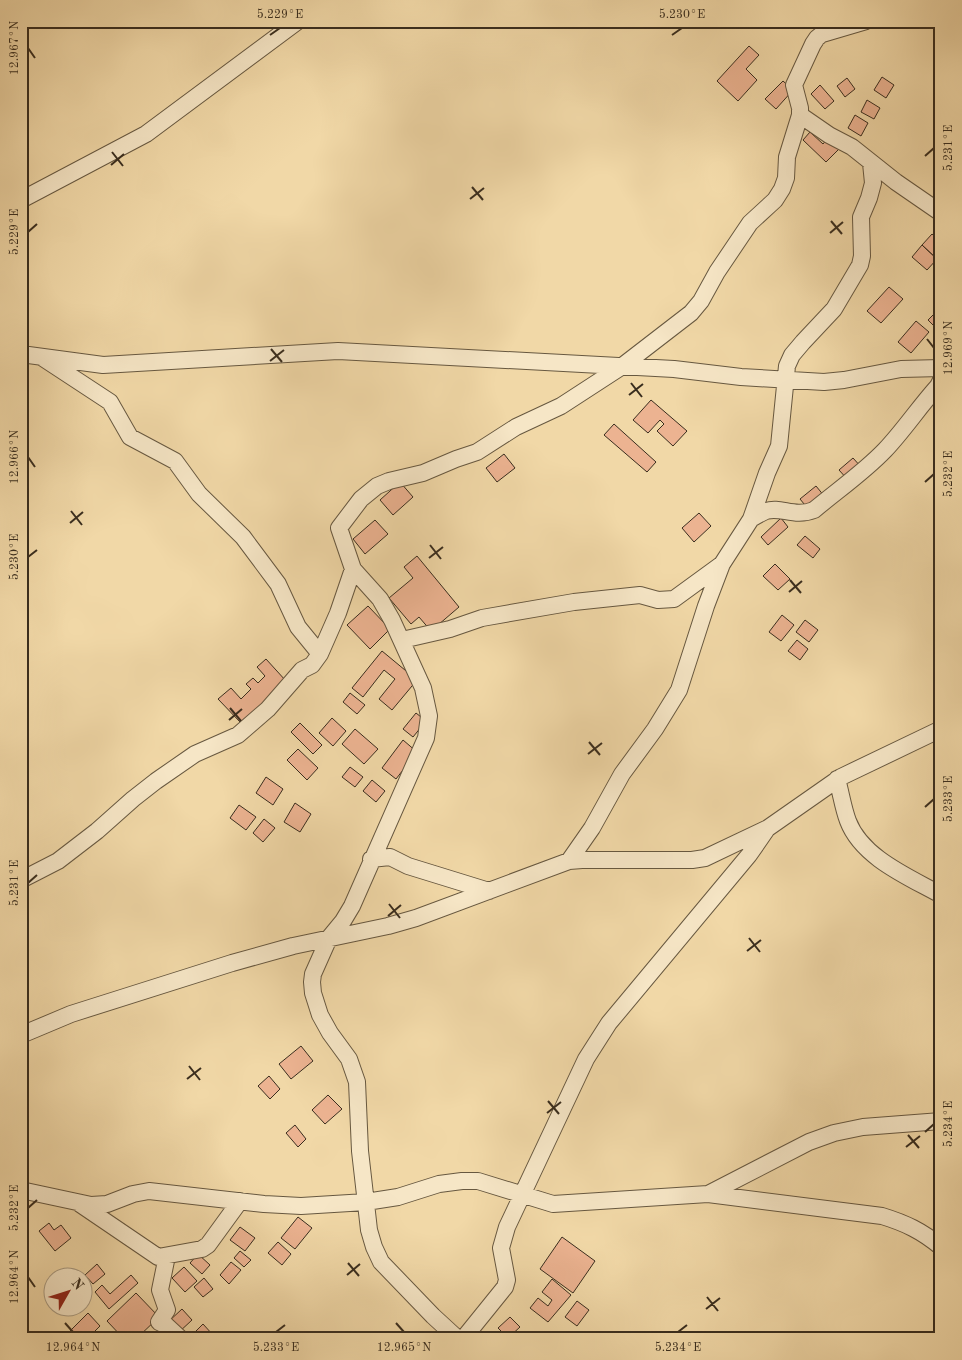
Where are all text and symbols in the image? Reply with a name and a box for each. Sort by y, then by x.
text: 5.229°E [257,8,303,21]
text: 5.230°E [659,8,705,21]
text: 12.967°N [9,21,21,75]
text: 5.231°E [942,125,955,171]
text: 5.229°E [8,209,21,255]
text: 12.969°N [943,321,955,375]
text: 12.966°N [9,430,21,484]
text: 5.232°E [942,451,955,497]
text: 5.230°E [8,534,21,580]
text: 5.233°E [942,776,955,822]
text: 5.231°E [8,860,21,906]
text: 5.234°E [942,1101,955,1147]
text: 5.232°E [8,1185,21,1231]
text: 12.964°N [9,1250,21,1304]
north arrow [42,1268,92,1318]
text: N [69,1276,86,1293]
text: 5.233°E [253,1341,299,1354]
text: 12.965°N [377,1341,431,1354]
text: 5.234°E [655,1341,701,1354]
text: 12.964°N [46,1342,100,1354]

